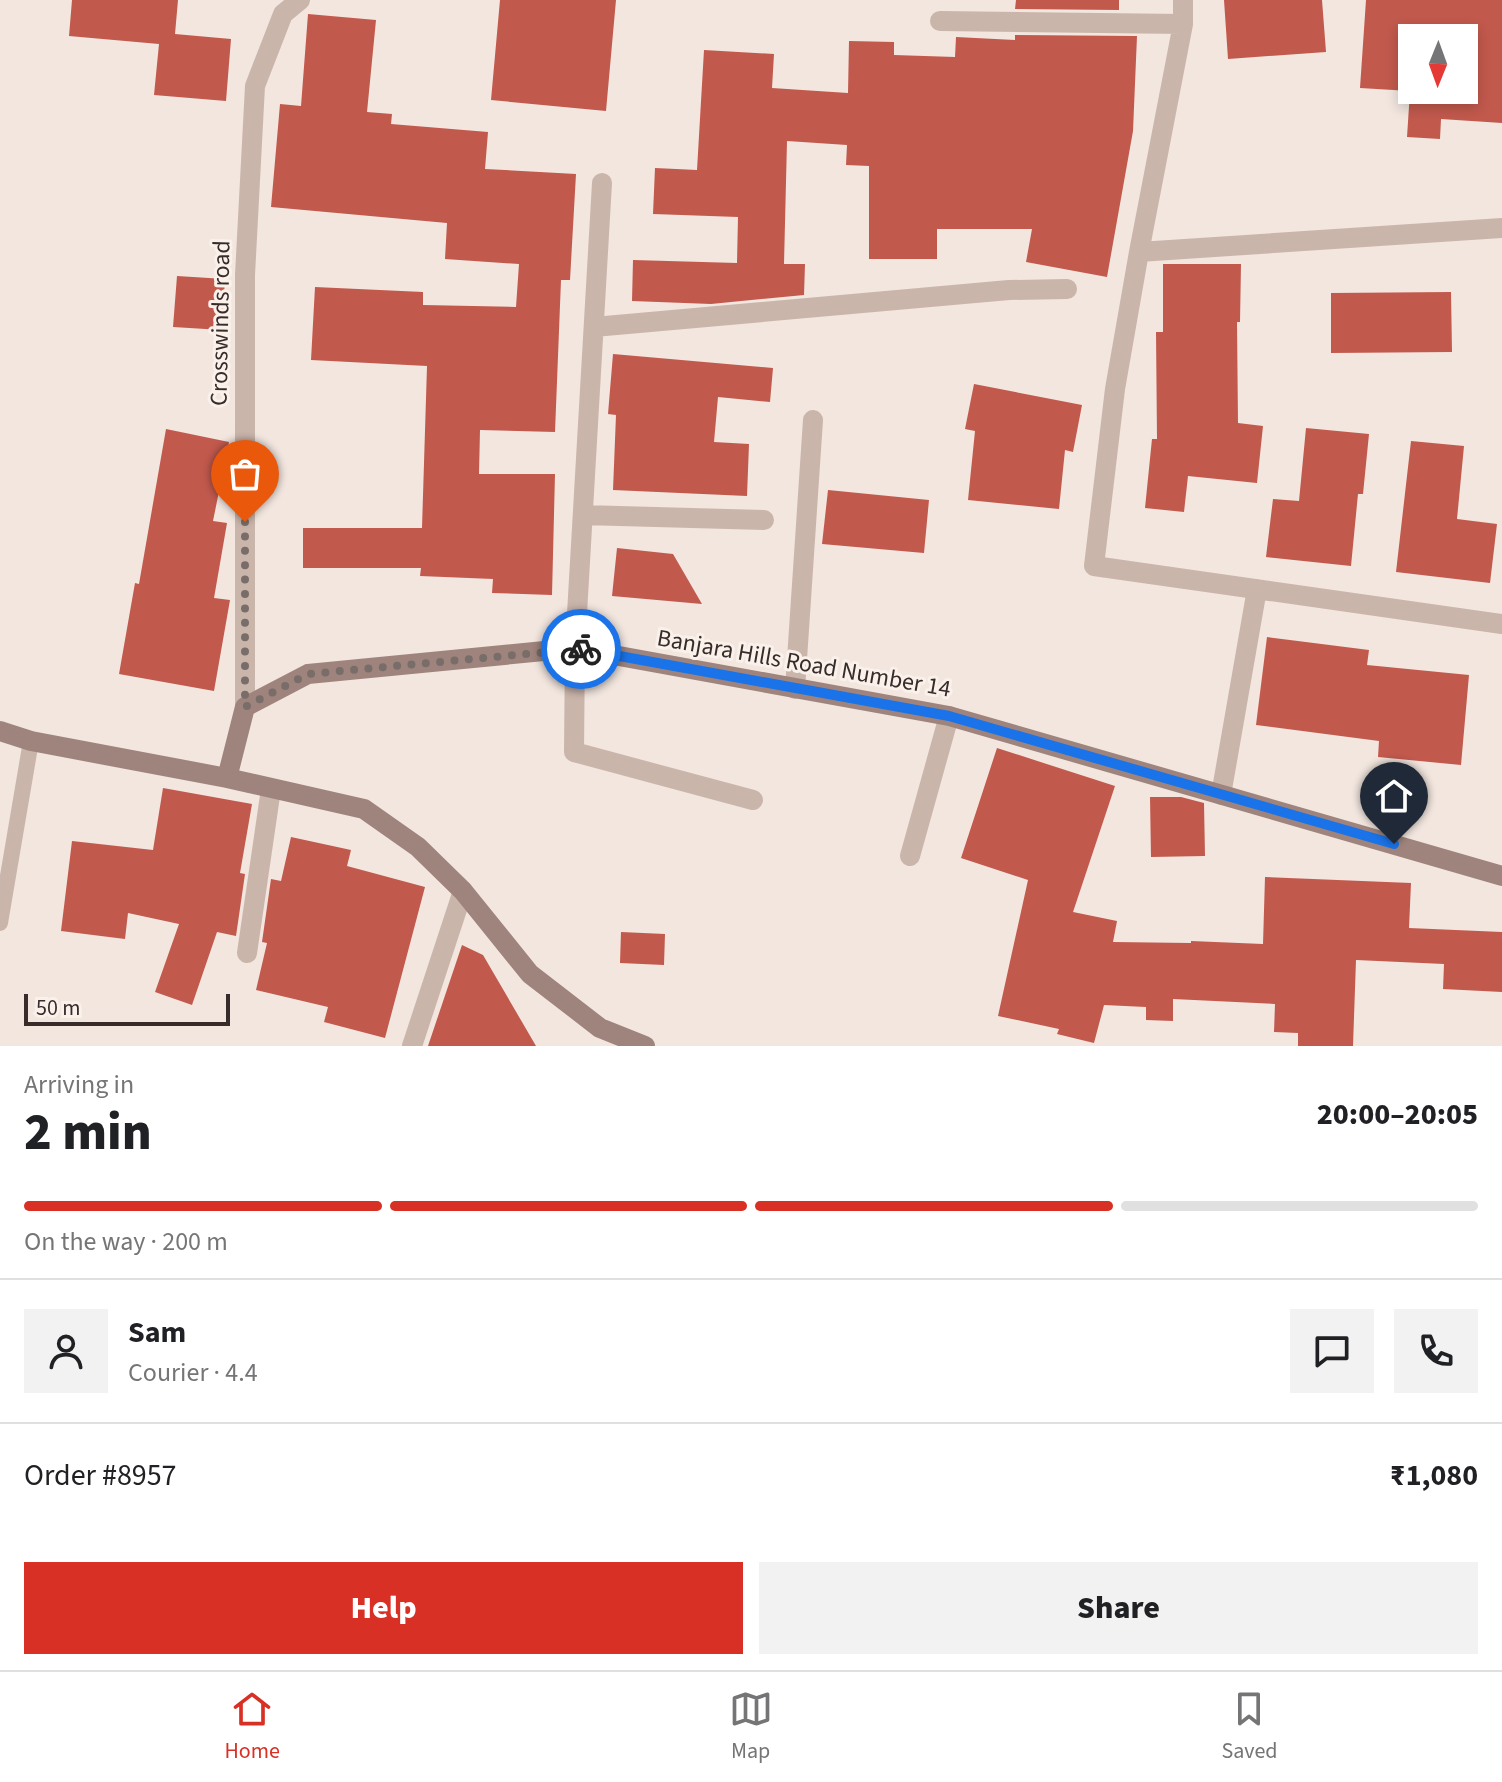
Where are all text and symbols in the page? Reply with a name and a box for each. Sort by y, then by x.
north arrow [1398,24,1478,104]
map controls [1398,24,1478,104]
street label: Crosswinds road [202,240,239,406]
pin [211,440,279,522]
icon: bag [223,452,267,496]
courier [541,609,621,689]
street label: Banjara Hills Road Number 14 [654,620,954,707]
icon: bike [559,627,603,671]
pin [1360,762,1428,844]
icon: home [1372,774,1416,818]
scale bar [24,990,230,1026]
text: 50 m [36,992,81,1024]
text: Arriving in [24,1066,134,1103]
text: 20:00–20:05 [1317,1093,1478,1136]
text: 2 min [24,1096,152,1170]
text: On the way · 200 m [24,1223,228,1260]
button: person [24,1309,108,1393]
button: chat [1290,1309,1374,1393]
button: phone [1394,1309,1478,1393]
text: Sam [128,1311,186,1354]
text: Courier · 4.4 [128,1354,258,1391]
text: Order #8957 [24,1454,177,1497]
text: ₹1,080 [1390,1454,1478,1497]
button: Help [24,1562,743,1654]
button: Share [759,1562,1478,1654]
tab: Home [224,1687,280,1767]
tab: Map [729,1687,773,1767]
tab: Saved [1221,1687,1278,1767]

